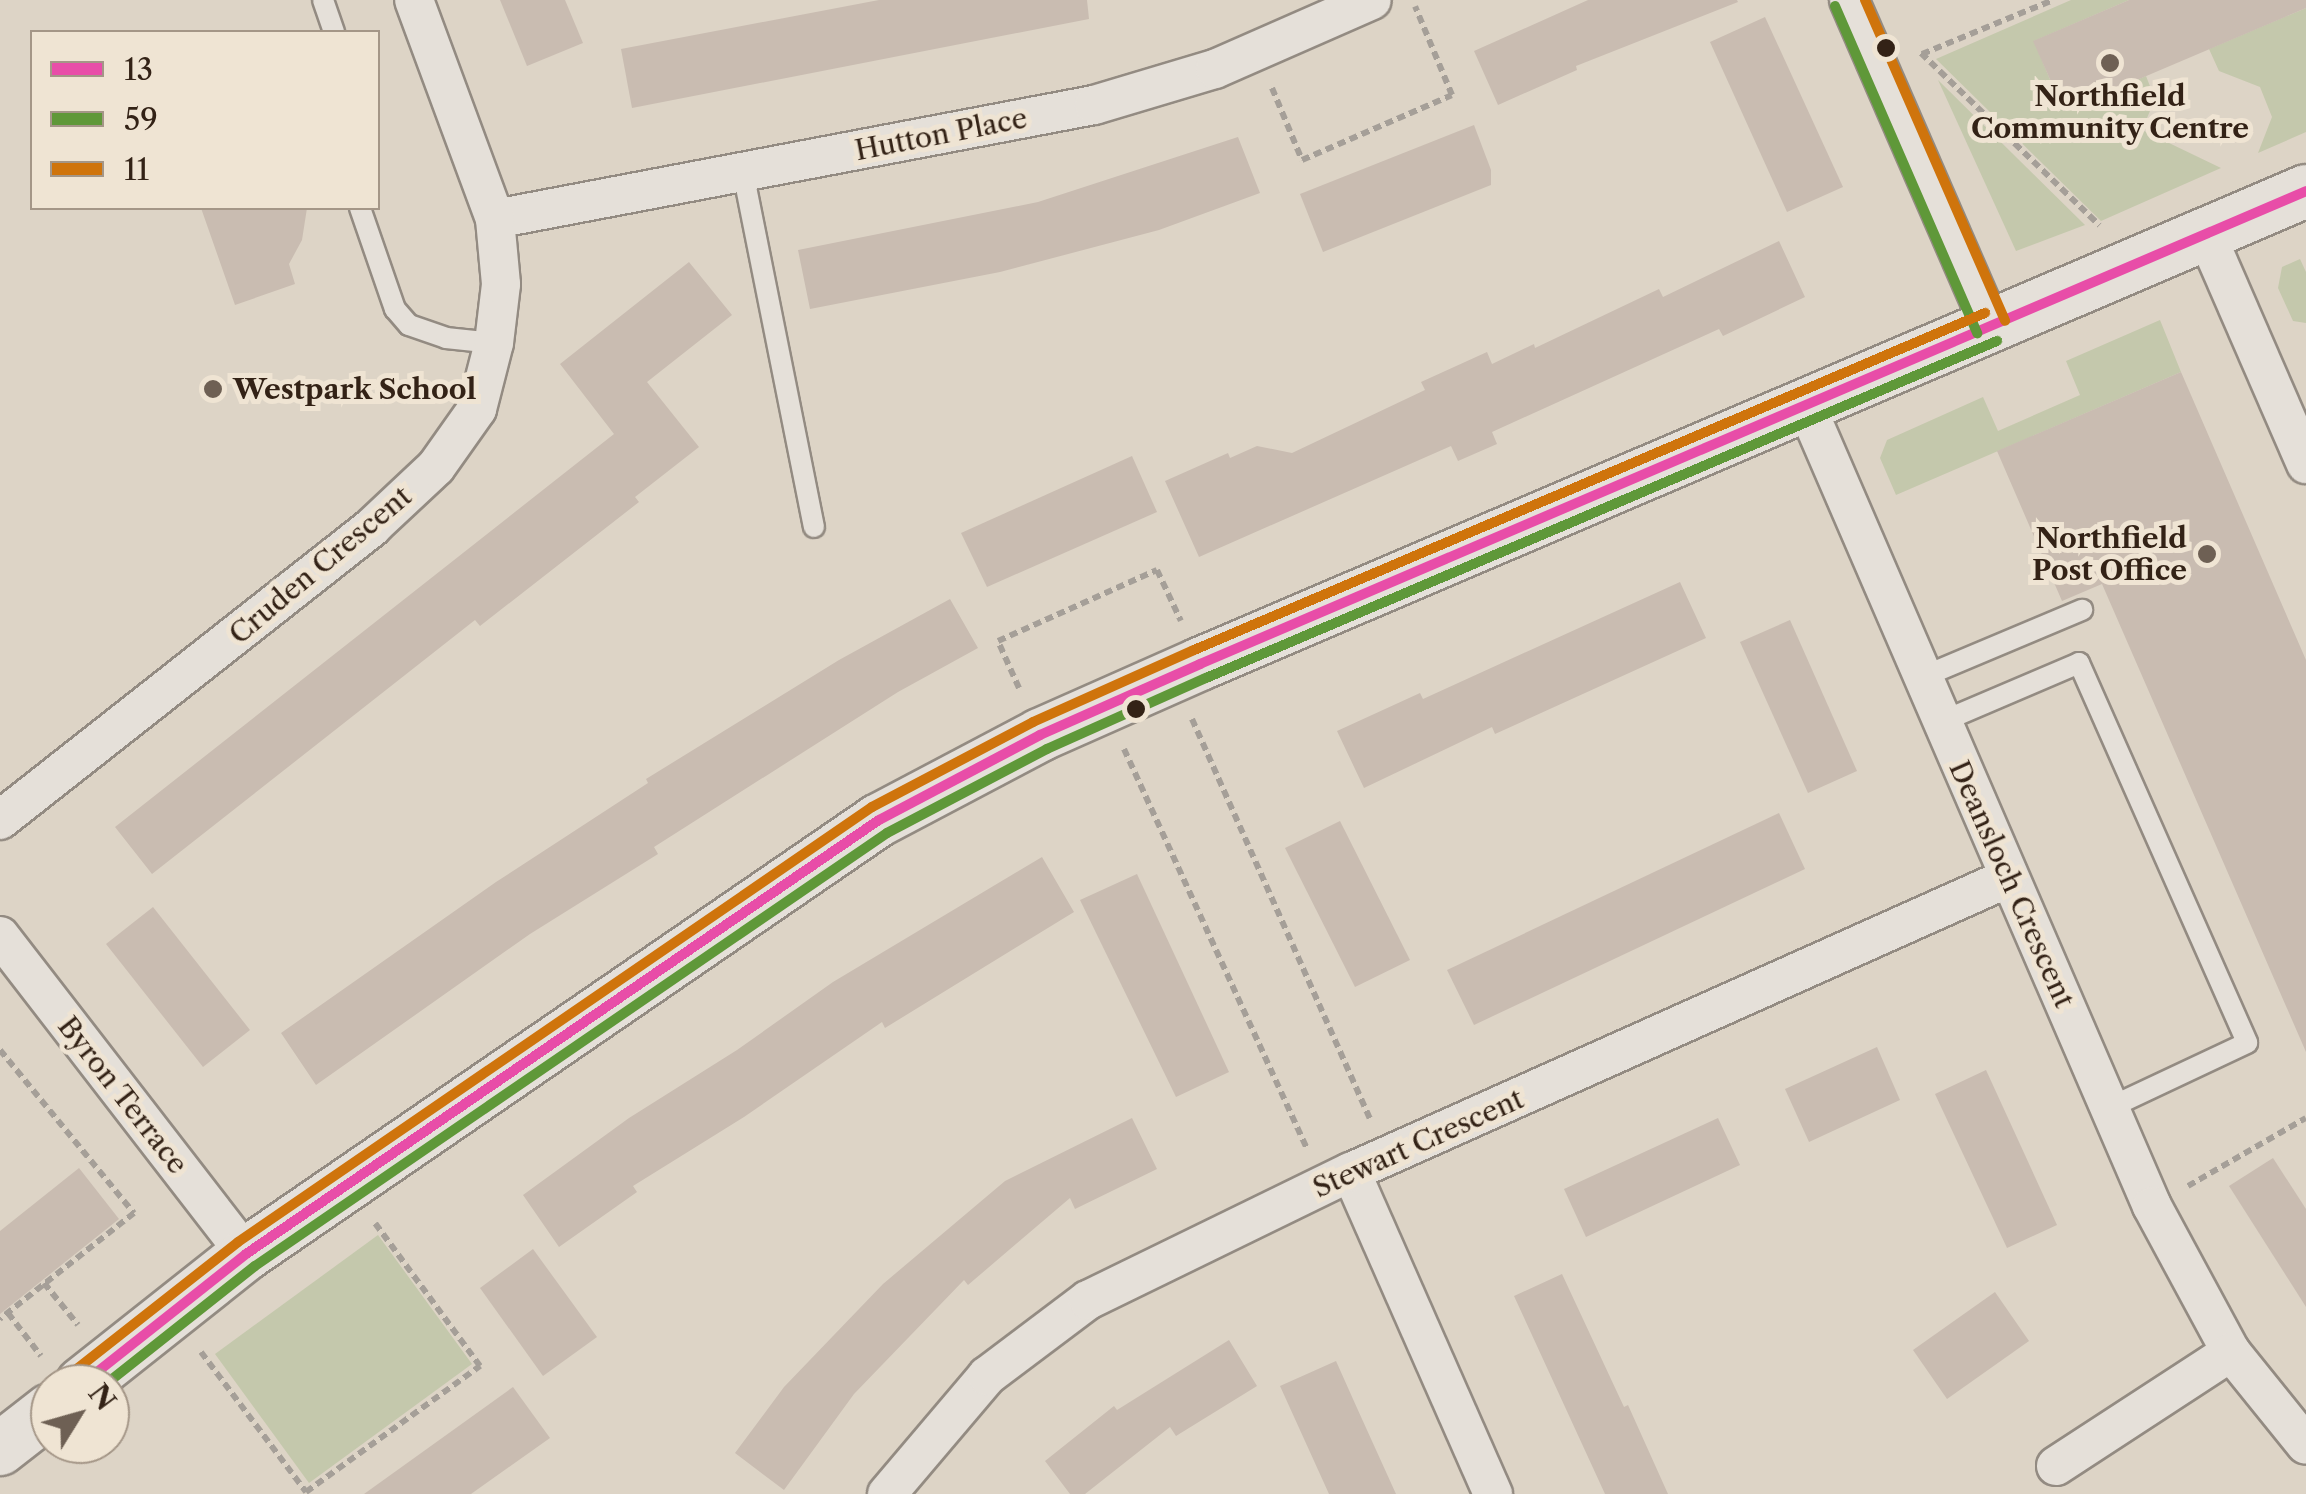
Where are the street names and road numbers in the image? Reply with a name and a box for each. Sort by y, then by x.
street label: Hutton Place [852,101,1030,167]
street label: Cruden Crescent [222,479,418,651]
street label: Deansloch Crescent [1942,755,2082,1013]
street label: Byron Terrace [51,1009,195,1181]
street label: Stewart Crescent [1308,1082,1528,1204]

